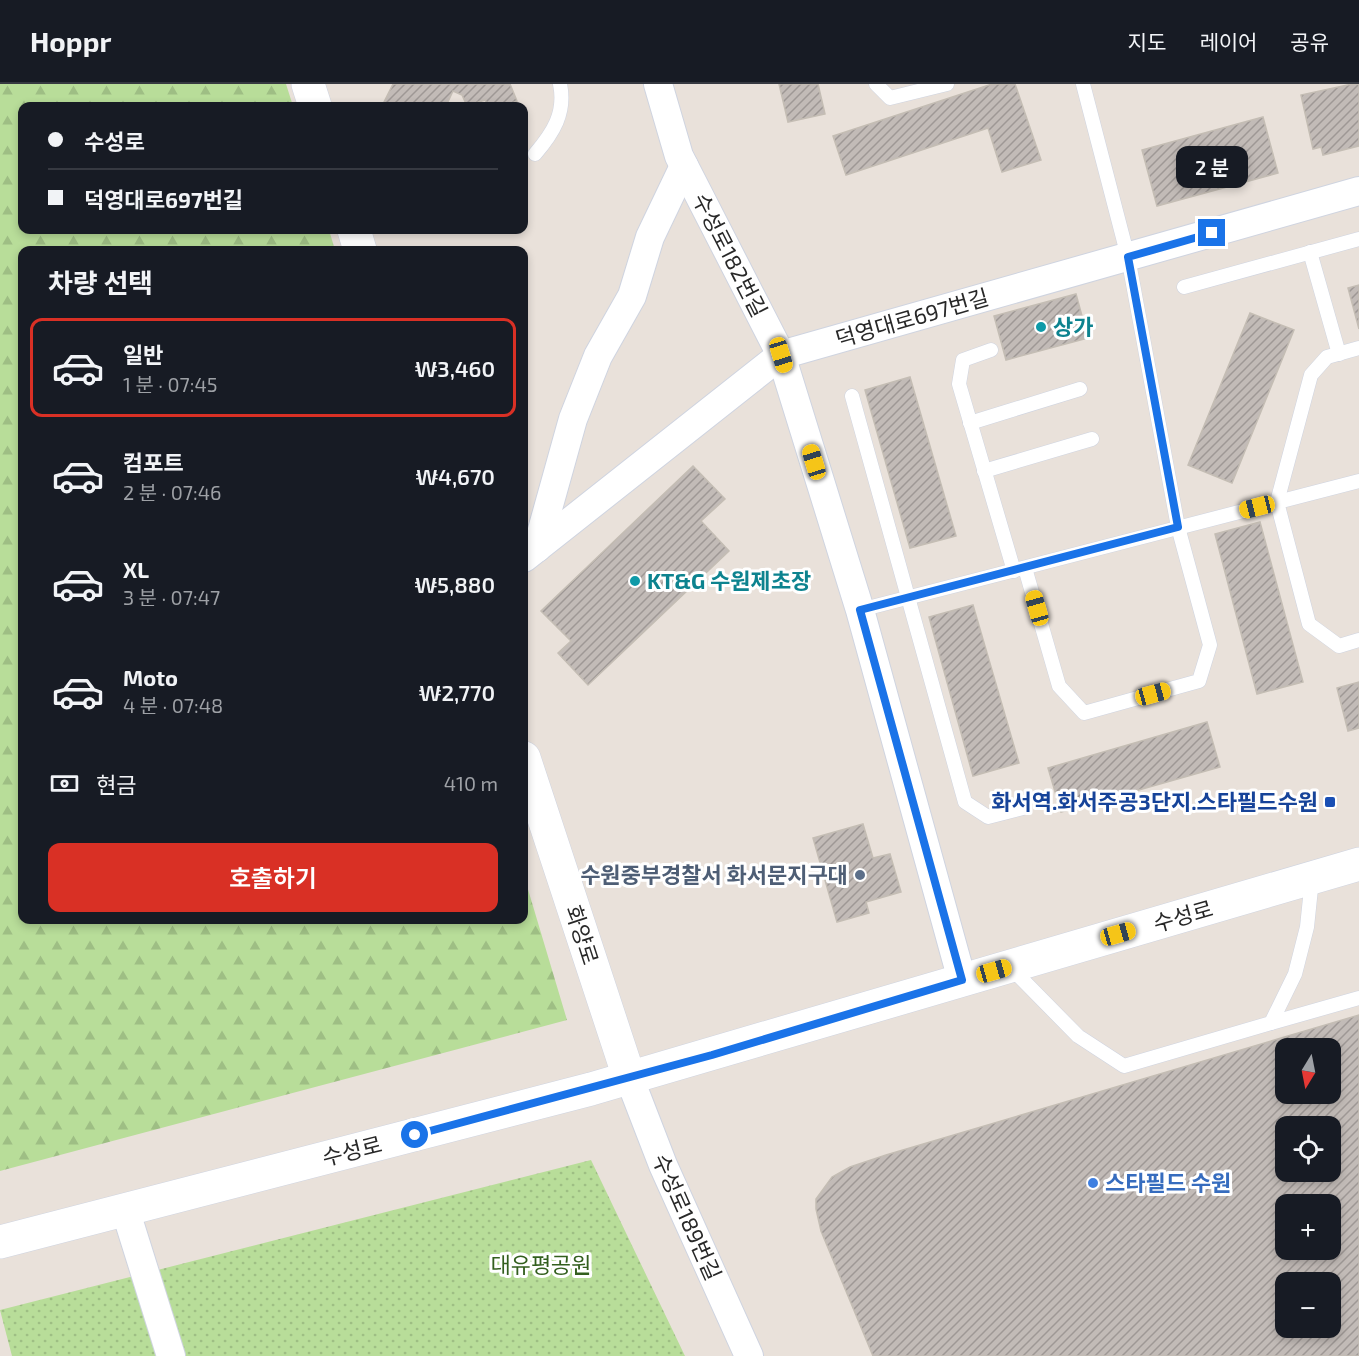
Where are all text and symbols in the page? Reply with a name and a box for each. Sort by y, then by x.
text: Hoppr [30,24,111,58]
text: 지도 [1128,29,1166,54]
text: 레이어 [1199,29,1257,54]
text: 공유 [1290,29,1329,54]
text: 수성로 [84,128,145,154]
callout: 2 분 [1176,146,1248,188]
text: 2 분 [1195,155,1229,179]
text: 덕영대로697번길 [84,186,243,212]
street label: 수성로182번길 [689,188,773,321]
route end [1198,219,1225,246]
text: 차량 선택 [48,266,153,298]
street label: 덕영대로697번길 [832,283,991,351]
place label: 상가 [1053,313,1093,339]
marker: 상가 [1034,320,1048,334]
car [767,335,795,375]
icon: car [51,341,105,395]
text: 일반 [123,341,163,367]
text: ₩3,460 [415,355,495,381]
text: 1 분 · 07:45 [123,372,218,396]
car [800,442,828,482]
icon: car [51,449,105,503]
text: 컴포트 [123,449,184,475]
text: ₩4,670 [415,463,495,489]
text: 2 분 · 07:46 [123,480,222,504]
car [1237,494,1277,520]
text: XL [123,556,149,582]
icon: car [51,557,105,611]
place label: KT&G 수원제초장 [647,567,811,593]
text: ₩5,880 [414,571,495,597]
marker: KT&G 수원제초장 [628,574,642,588]
text: 3 분 · 07:47 [123,585,220,609]
car [1023,588,1051,628]
text: Moto [123,664,178,690]
icon: car [51,665,105,719]
text: ₩2,770 [419,679,495,705]
car [1133,681,1173,707]
text: 4 분 · 07:48 [123,693,223,717]
icon: cash [48,767,81,800]
text: 현금 [96,771,136,797]
text: 410 m [444,771,498,795]
place label: 화서역.화서주공3단지.스타필드수원 [991,788,1318,814]
marker: 화서역.화서주공3단지.스타필드수원 [1323,795,1337,809]
button: 호출하기 [48,843,498,912]
place label: 수원중부경찰서 화서문지구대 [580,861,848,887]
marker: 수원중부경찰서 화서문지구대 [853,868,867,882]
street label: 수성로 [1150,894,1215,936]
street label: 화양로 [561,902,605,968]
car [1098,920,1138,948]
car [974,957,1014,985]
north arrow [1275,1038,1341,1104]
map controls [1275,1038,1341,1338]
button: locate [1275,1116,1341,1182]
route start [401,1121,428,1148]
street label: 수성로 [319,1130,384,1170]
street label: 수성로189번길 [648,1149,727,1284]
place label: 스타필드 수원 [1105,1169,1231,1195]
marker: 스타필드 수원 [1086,1176,1100,1190]
button: + [1275,1194,1341,1260]
park label: 대유평공원 [490,1251,592,1277]
button: − [1275,1272,1341,1338]

